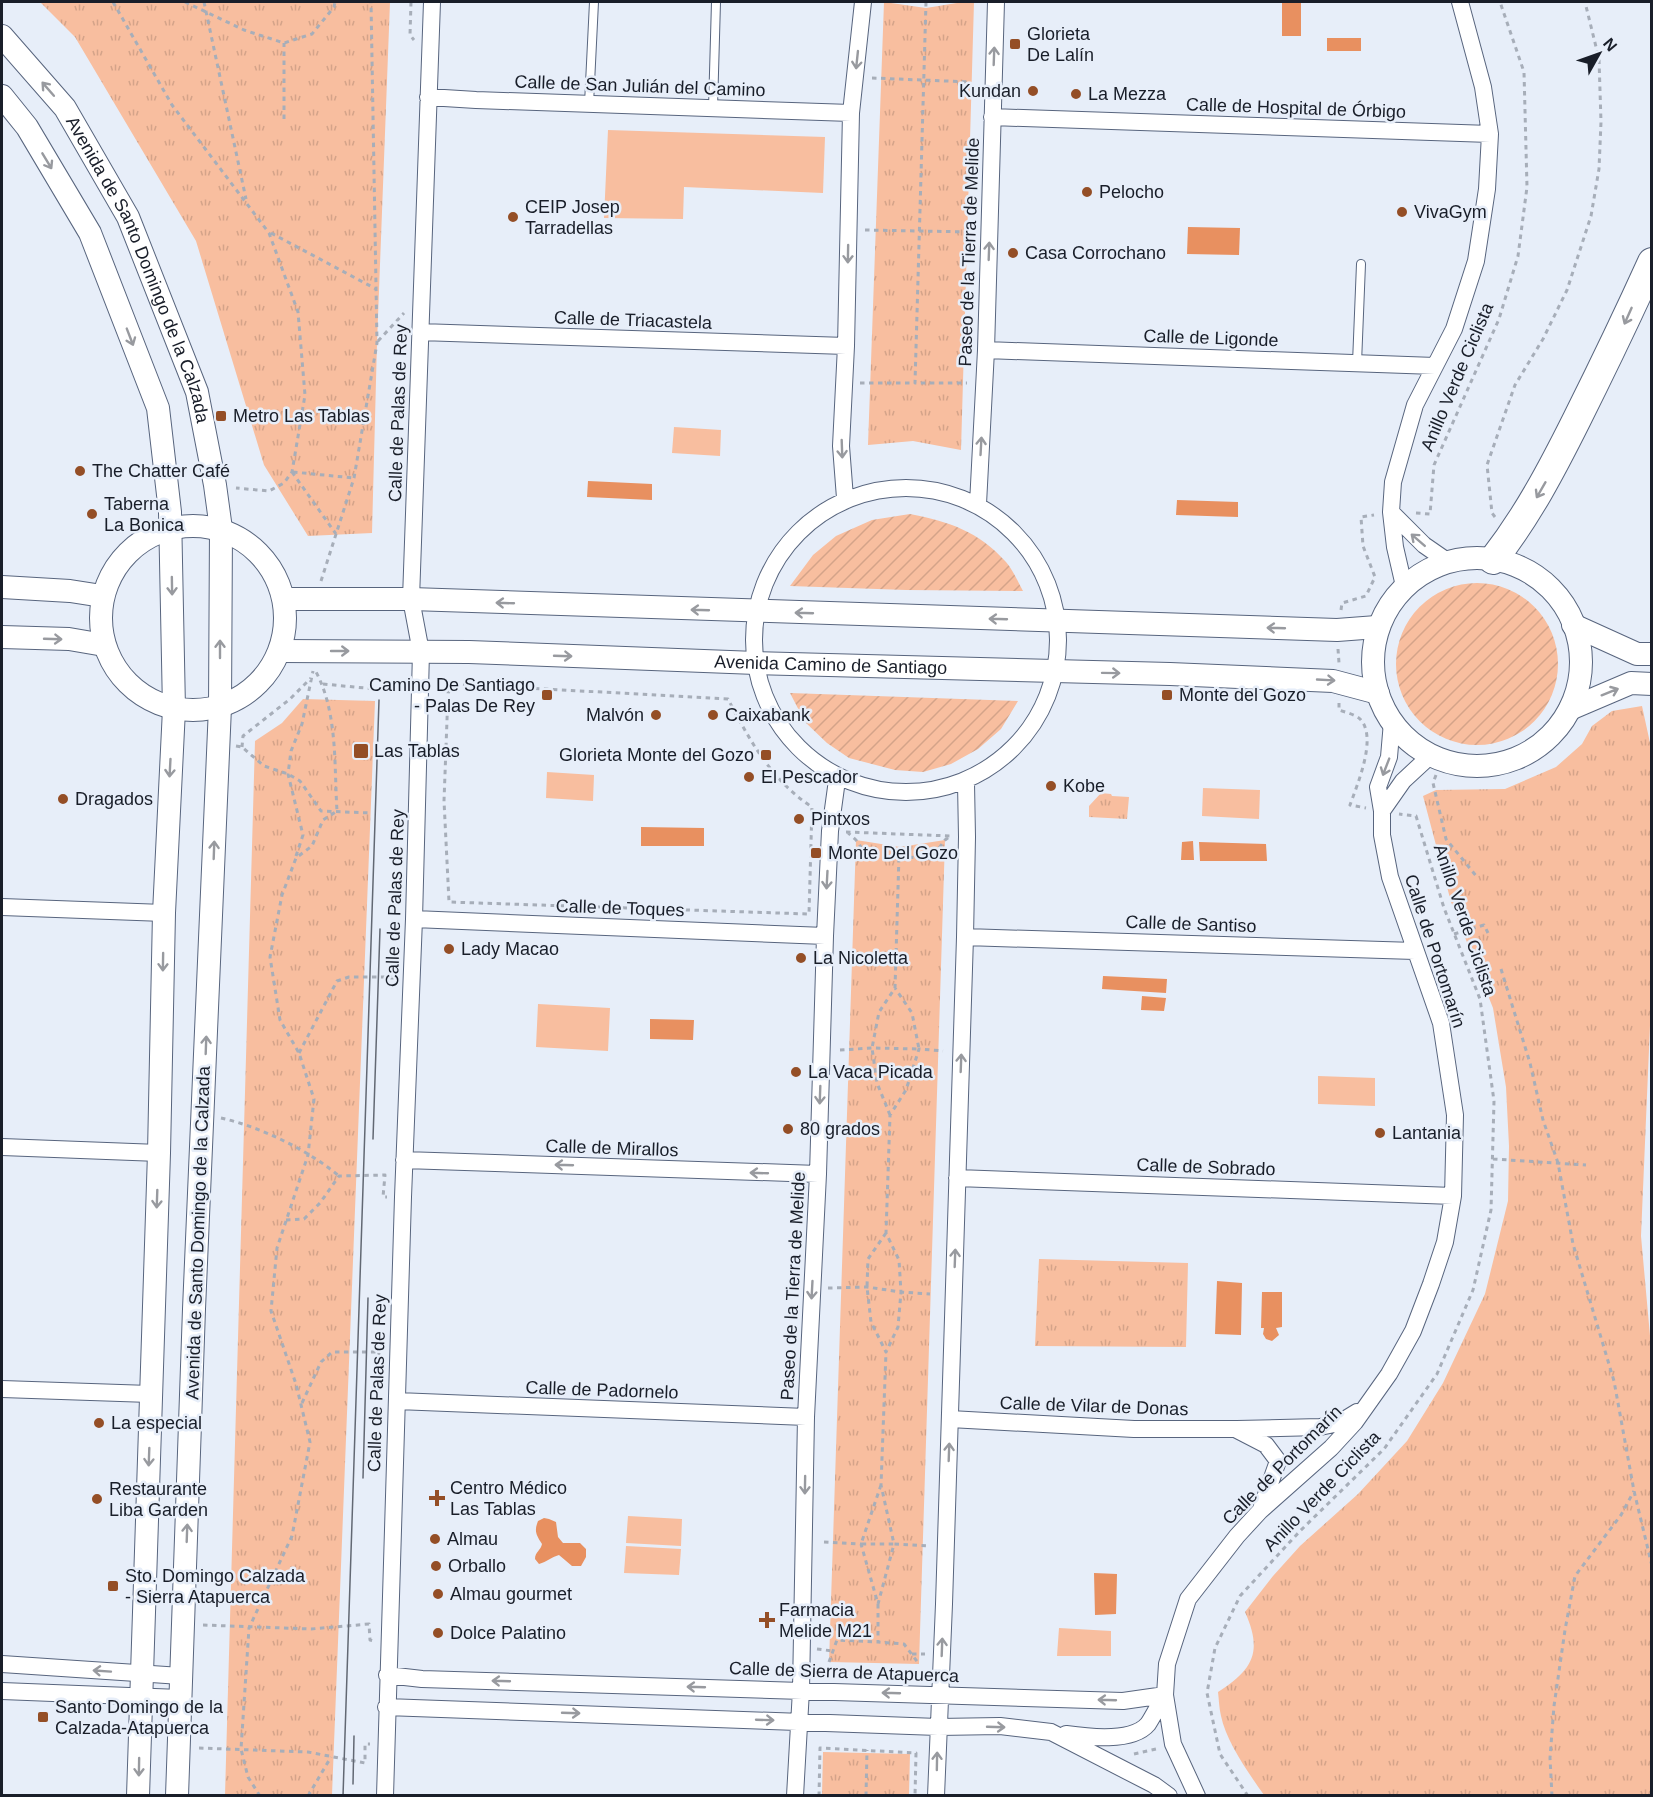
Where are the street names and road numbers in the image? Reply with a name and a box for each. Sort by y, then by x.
street label: Calle de San Julián del Camino [514,72,766,100]
street label: Calle de Hospital de Órbigo [1186,93,1406,122]
street label: Avenida de Santo Domingo de la Calzada [62,113,213,426]
street label: Paseo de la Tierra de Melide [955,137,983,367]
street label: Anillo Verde Ciclista [1417,299,1498,454]
street label: Calle de Triacastela [554,307,713,333]
street label: Calle de Palas de Rey [385,324,411,502]
street label: Calle de Ligonde [1143,326,1279,350]
street label: Avenida Camino de Santiago [714,651,947,678]
street label: Calle de Palas de Rey [382,809,408,987]
street label: Anillo Verde Ciclista [1430,842,1501,999]
street label: Calle de Portomarín [1401,872,1469,1030]
street label: Calle de Toques [555,896,685,920]
street label: Calle de Santiso [1125,912,1257,936]
street label: Avenida de Santo Domingo de la Calzada [182,1065,214,1400]
street label: Calle de Mirallos [545,1136,679,1160]
street label: Calle de Sobrado [1136,1155,1276,1179]
street label: Paseo de la Tierra de Melide [777,1171,809,1401]
street label: Calle de Palas de Rey [364,1294,390,1472]
street label: Calle de Padornelo [525,1377,679,1403]
street label: Calle de Vilar de Donas [999,1393,1189,1419]
street label: Calle de Portomarín [1218,1401,1346,1529]
street label: Anillo Verde Ciclista [1260,1426,1385,1555]
street label: Calle de Sierra de Atapuerca [729,1658,960,1686]

